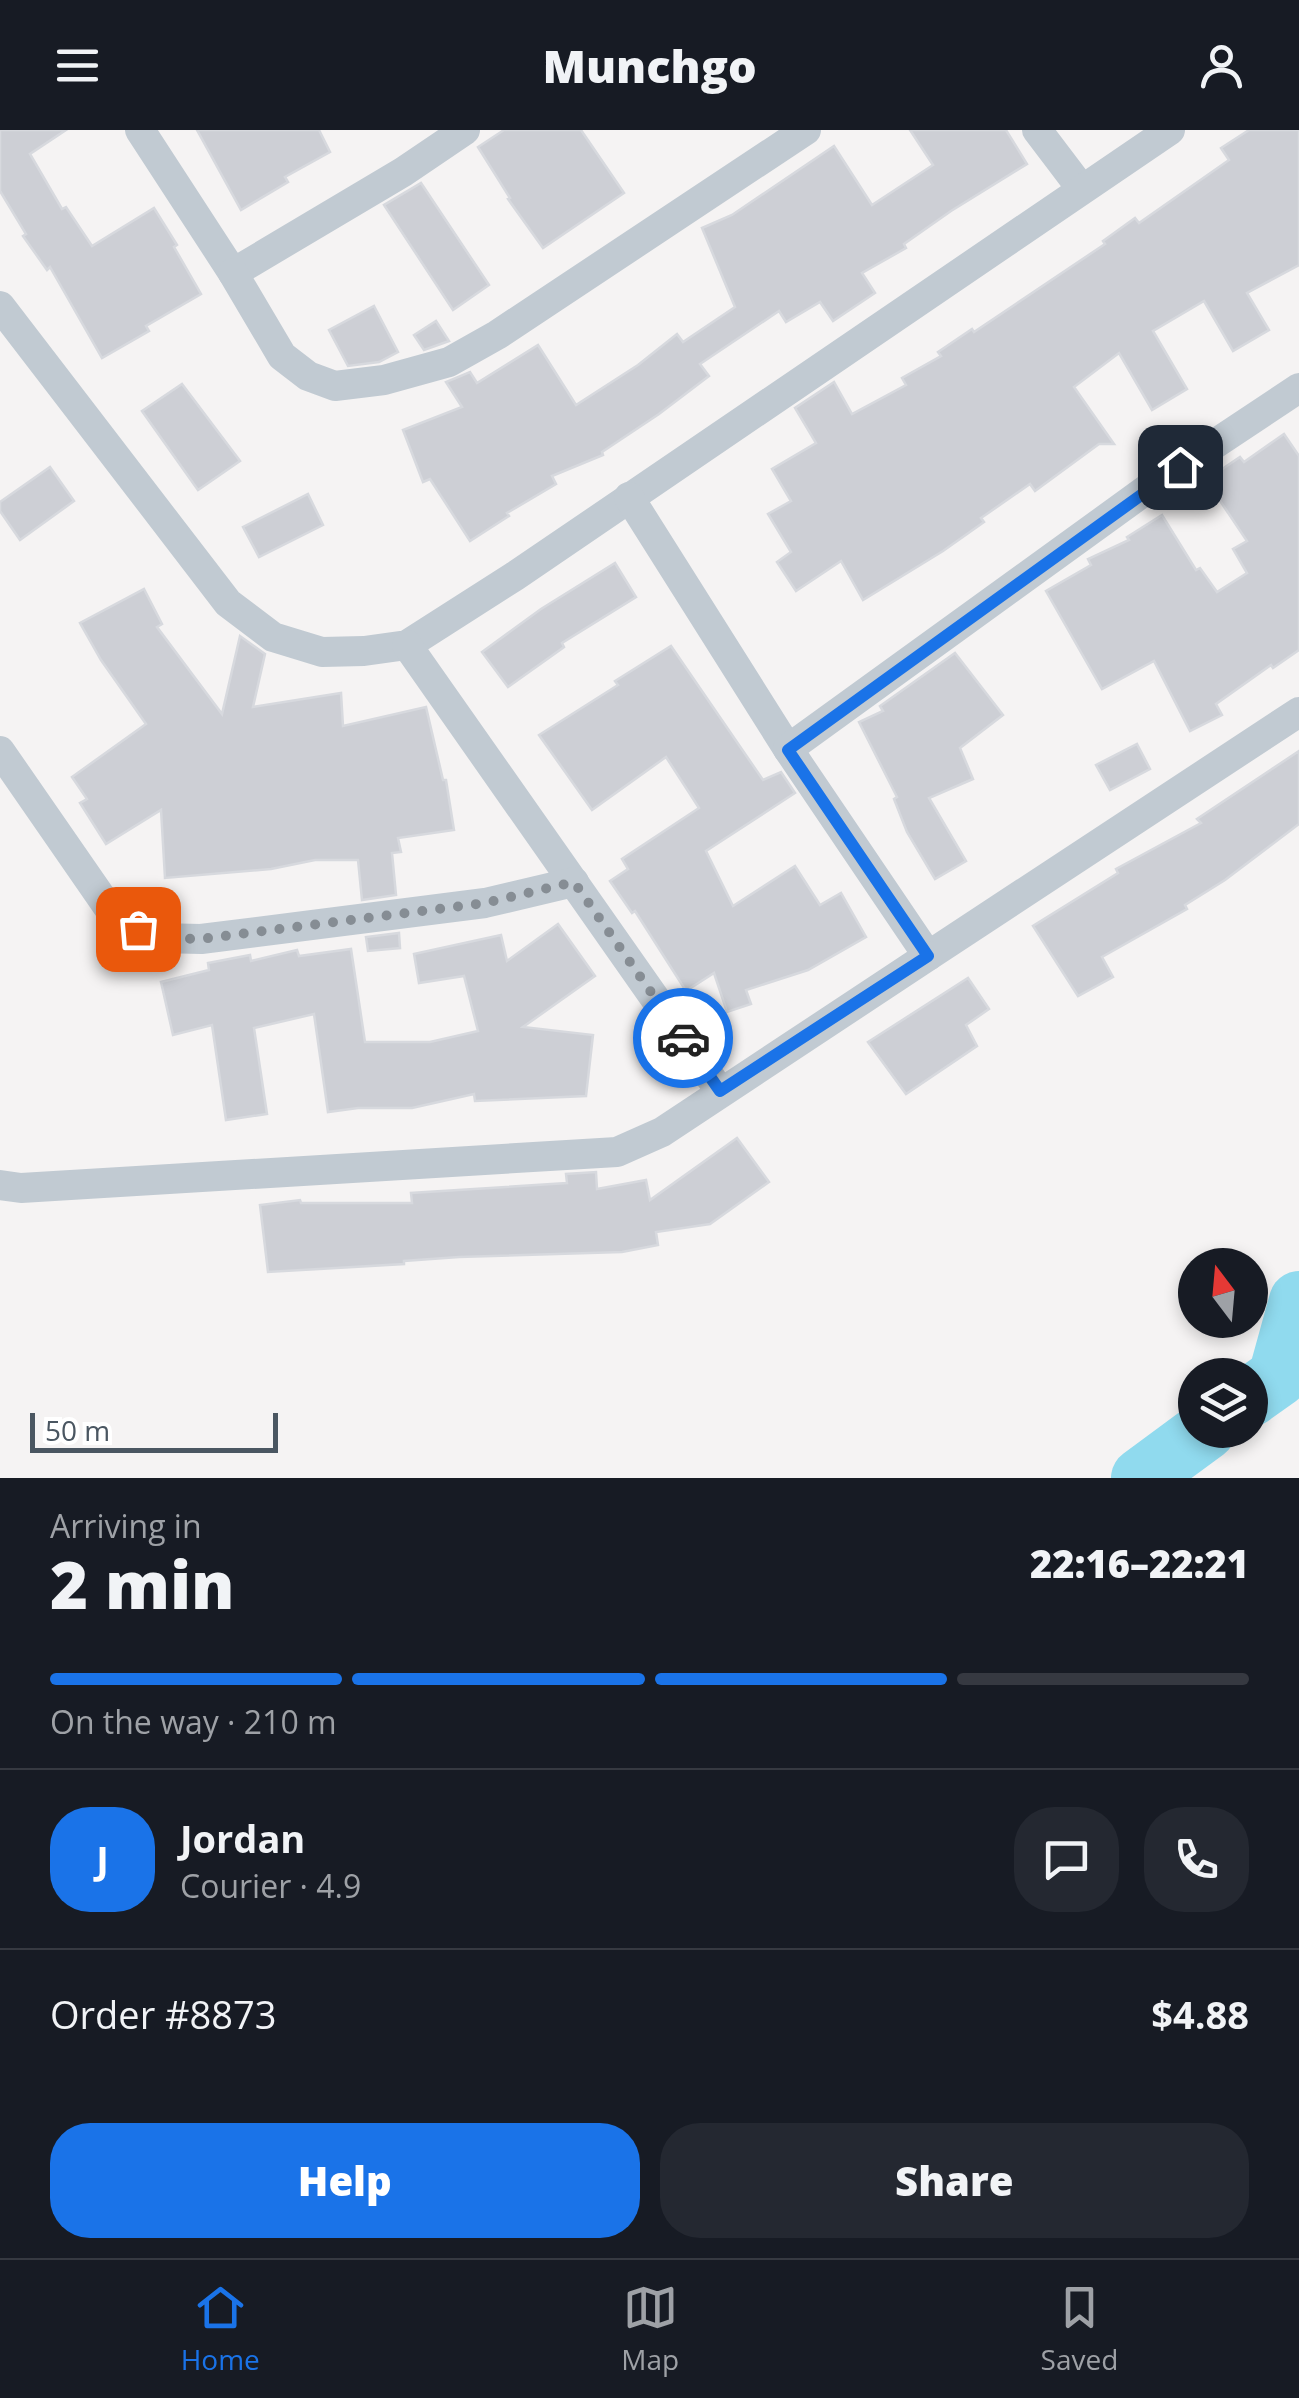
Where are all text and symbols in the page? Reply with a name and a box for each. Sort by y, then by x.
text: Munchgo [542,35,757,96]
icon: menu [50,38,105,93]
icon: person [1194,38,1249,93]
pin [1138,425,1223,510]
icon: home [1153,440,1208,495]
pin [96,887,181,972]
icon: bag [111,902,166,957]
courier [633,988,733,1088]
icon: car [656,1011,711,1066]
north arrow [1178,1248,1268,1338]
map controls [1178,1248,1268,1448]
button: layers [1178,1358,1268,1448]
scale bar [30,1408,278,1452]
text: 50 m [45,1411,110,1449]
text: Arriving in [50,1504,202,1547]
text: 22:16–22:21 [1030,1537,1249,1589]
text: 2 min [50,1540,235,1628]
text: On the way · 210 m [50,1700,337,1743]
button: chat [1014,1807,1119,1912]
button: phone [1144,1807,1249,1912]
text: Jordan [180,1812,305,1864]
text: J [96,1833,109,1885]
text: Courier · 4.9 [180,1864,361,1907]
text: Order #8873 [50,1988,277,2040]
text: $4.88 [1151,1988,1249,2040]
button: Help [50,2123,640,2238]
button: Share [660,2123,1249,2238]
tab: Home [181,2280,260,2378]
tab: Map [621,2280,679,2378]
tab: Saved [1041,2280,1118,2378]

